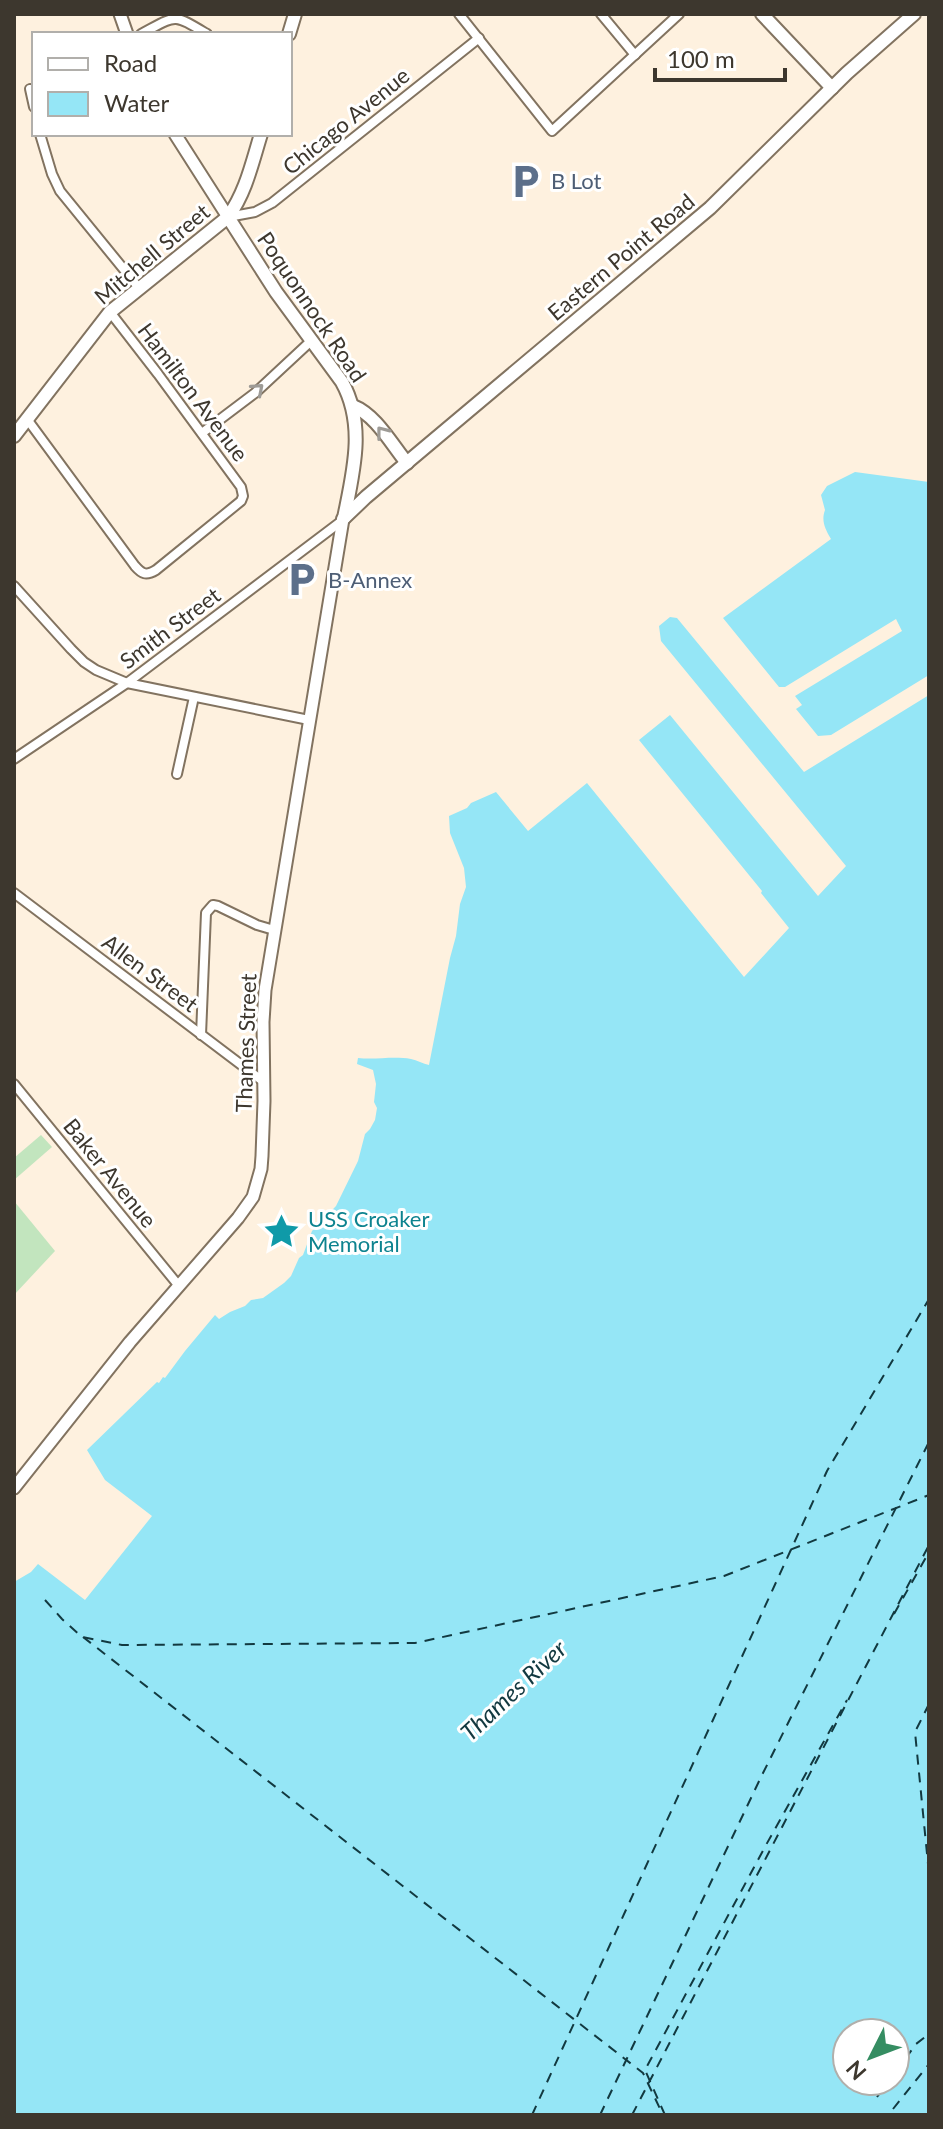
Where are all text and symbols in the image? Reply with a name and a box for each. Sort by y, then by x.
legend [32,32,292,136]
scale bar [655,32,785,82]
text: 100 m [667,44,735,73]
text: Road [104,48,157,77]
street label: Chicago Avenue [277,61,414,180]
text: Water [104,88,169,117]
parking icon: B Lot [506,162,544,200]
place label: B Lot [551,167,602,194]
street label: Eastern Point Road [542,187,700,326]
street label: Mitchell Street [89,198,215,310]
street label: Poquonnock Road [252,227,373,387]
street label: Hamilton Avenue [133,317,254,466]
one-way arrow [249,384,264,399]
one-way arrow [378,426,392,441]
parking icon: B-Annex [283,561,321,599]
place label: B-Annex [328,566,412,593]
street label: Smith Street [114,581,225,674]
street label: Allen Street [97,928,204,1017]
street label: Thames Street [230,973,261,1113]
street label: Baker Avenue [58,1113,163,1233]
place label: USS Croaker Memorial [308,1205,429,1257]
place icon: USS Croaker Memorial [263,1213,301,1251]
water label: Thames River [454,1633,572,1746]
north arrow [831,2017,911,2097]
text: N [840,2055,871,2086]

